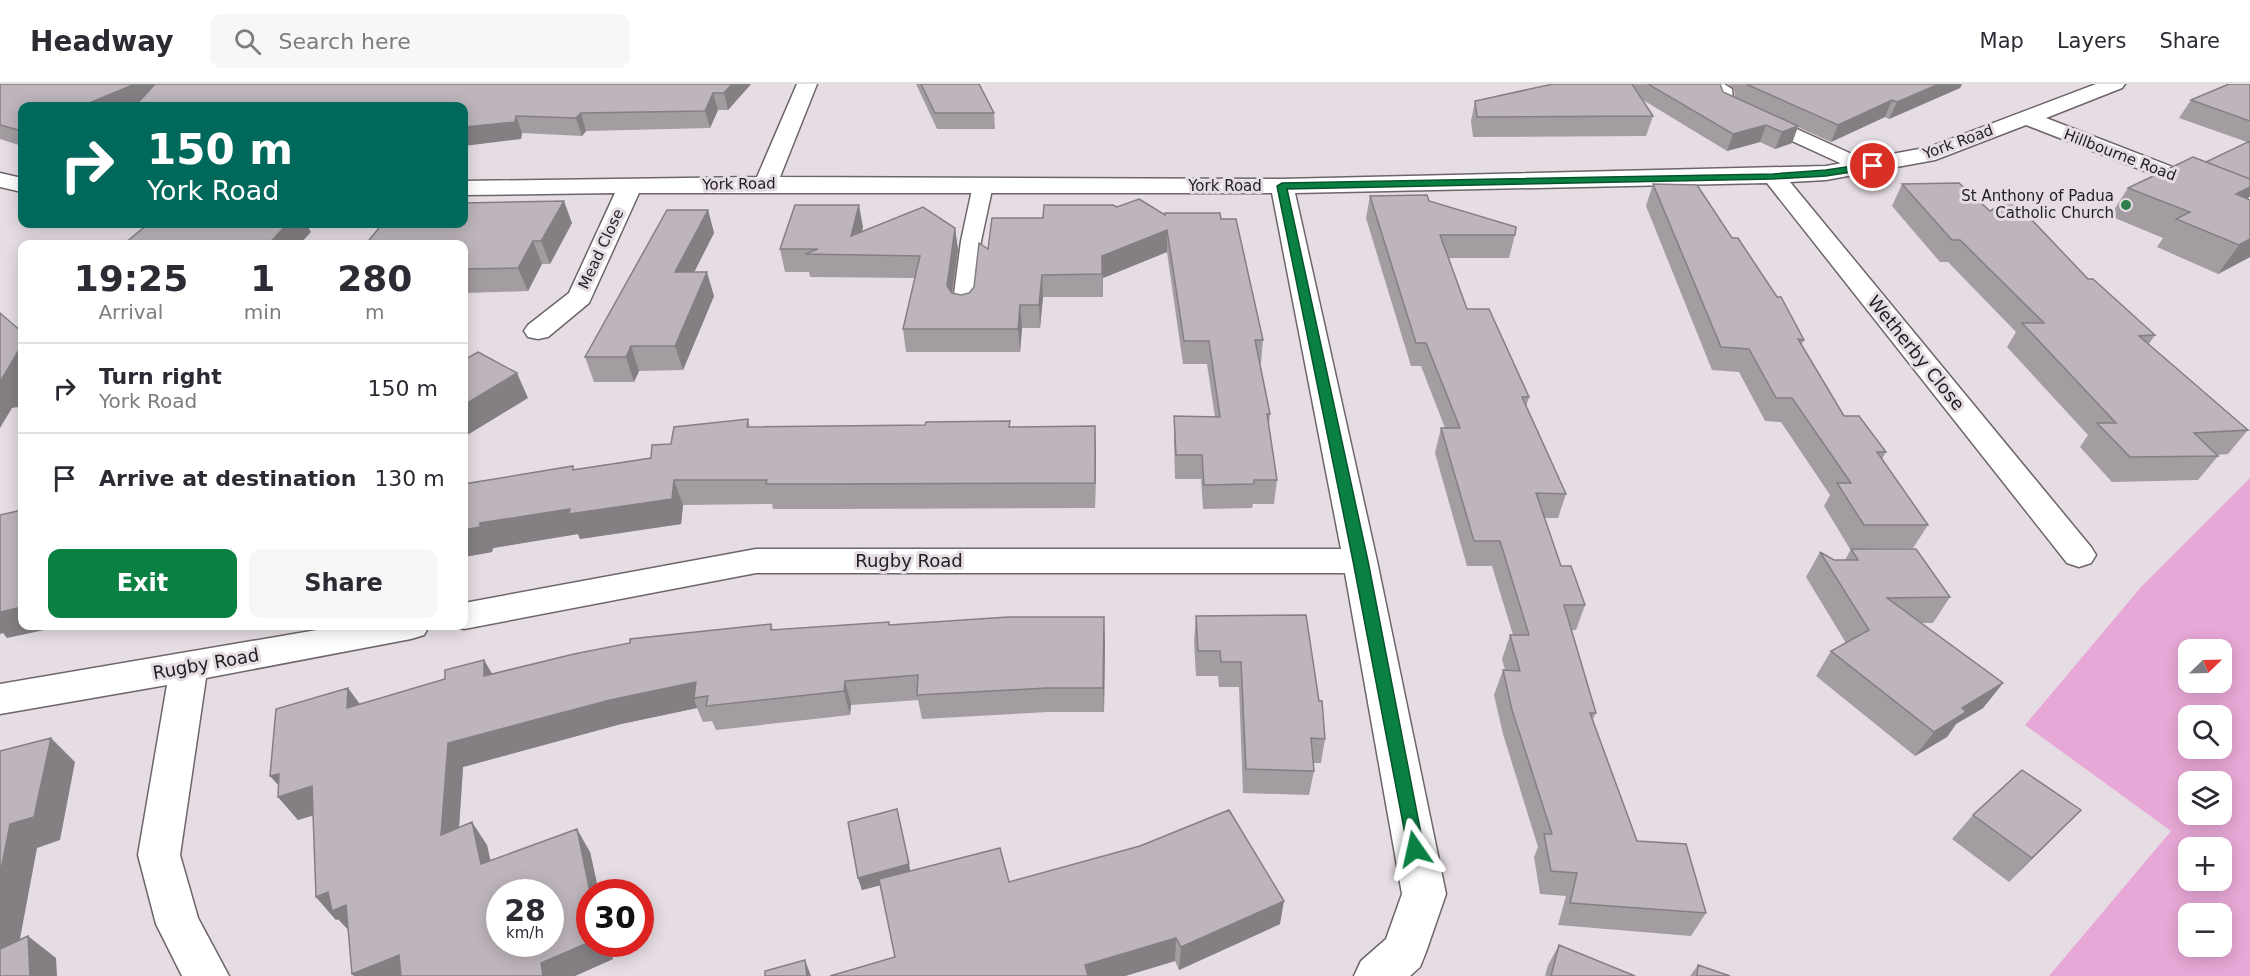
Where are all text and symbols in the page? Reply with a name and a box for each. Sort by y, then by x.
search box [210,14,630,68]
text: Headway [30,25,174,58]
icon: search [231,25,264,58]
text: Search here [279,29,411,54]
text: Map [1980,29,2024,53]
text: Layers [2057,29,2126,53]
text: Share [2159,29,2220,53]
street label: York Road [1919,121,1996,163]
text: 150 m [147,125,293,174]
street label: Hillbourne Road [2061,125,2179,185]
icon: right [48,126,126,204]
pin [1847,140,1898,191]
icon: arrive [1856,149,1889,182]
street label: York Road [701,174,776,194]
text: York Road [147,175,280,206]
street label: York Road [1187,177,1262,195]
place label: St Anthony of Padua Catholic Church [1961,187,2114,222]
marker: St Anthony of Padua Catholic Church [2119,198,2133,212]
street label: Mead Close [575,206,627,292]
text: 19:25 [74,258,188,299]
text: 1 [250,258,275,299]
text: 280 [337,258,412,299]
street label: Wetherby Close [1864,291,1969,414]
text: Arrival [98,300,163,324]
text: min [244,300,282,324]
text: m [365,300,385,324]
text: Turn right [99,364,222,389]
icon: right [48,372,81,405]
text: 150 m [368,376,438,401]
text: York Road [99,389,197,413]
icon: arrive [48,462,81,495]
text: Arrive at destination [99,466,356,491]
text: 130 m [374,466,445,491]
button: Exit [48,549,237,618]
button: Share [249,549,438,618]
street label: Rugby Road [855,550,963,571]
north arrow [2178,639,2232,693]
map controls [2178,639,2232,957]
street label: Rugby Road [151,644,261,683]
button: search [2178,705,2232,759]
button: layers [2178,771,2232,825]
position arrow [1383,817,1447,881]
button: + [2178,837,2232,891]
speed limit sign: 30 [576,879,654,957]
text: 28 [504,893,546,928]
button: − [2178,903,2232,957]
text: km/h [506,924,544,942]

